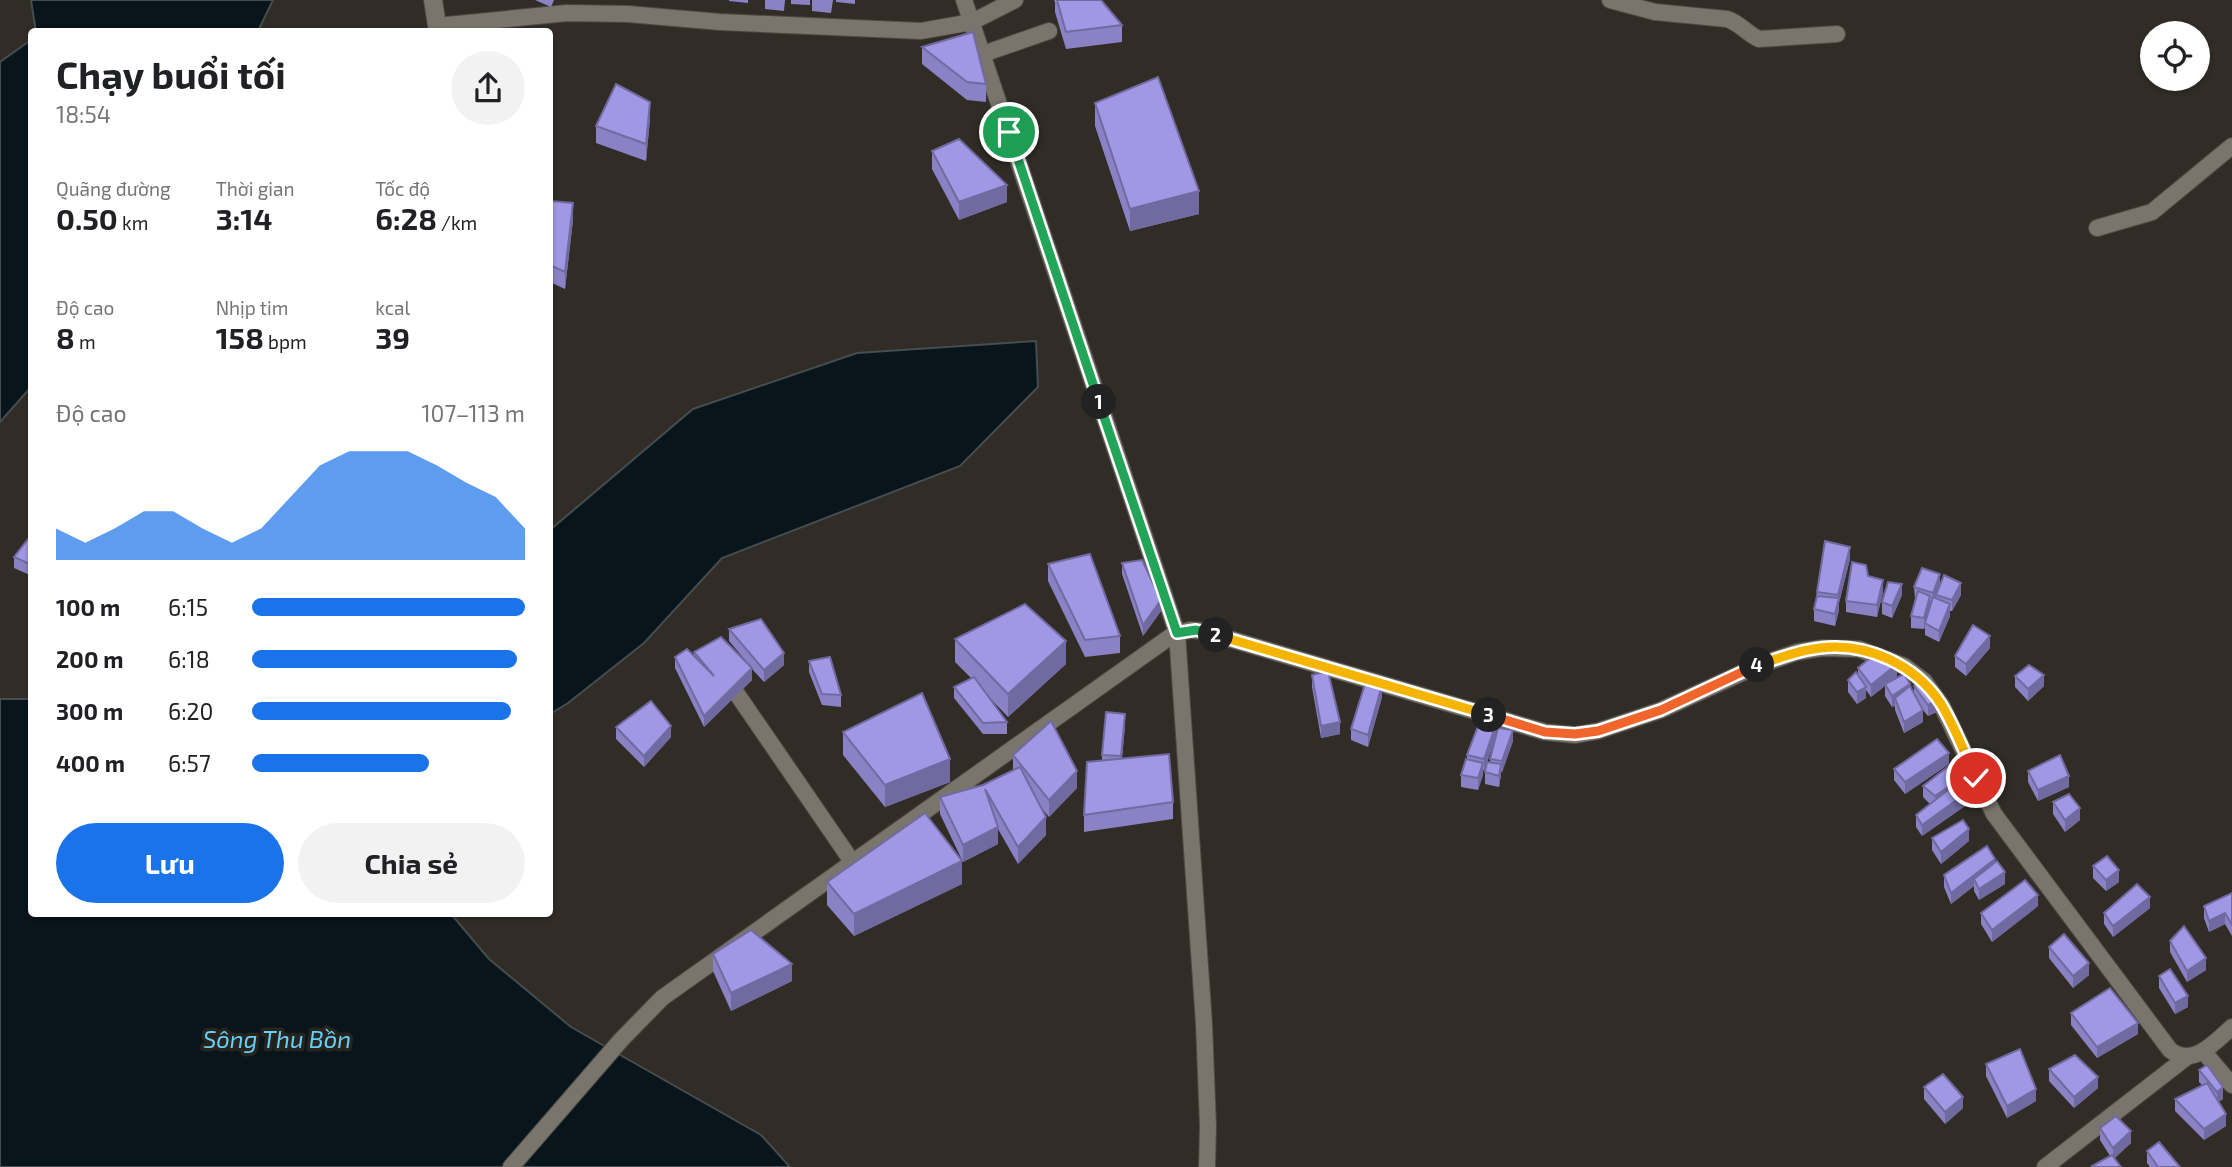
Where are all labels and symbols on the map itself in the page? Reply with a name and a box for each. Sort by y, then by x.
pin [979,102,1039,162]
pin: 1 [1082,384,1116,420]
pin: 2 [1198,618,1234,652]
pin: 4 [1740,648,1774,682]
pin: 3 [1472,698,1506,732]
pin [1946,748,2006,808]
water label: Sông Thu Bồn [203,1024,351,1053]

